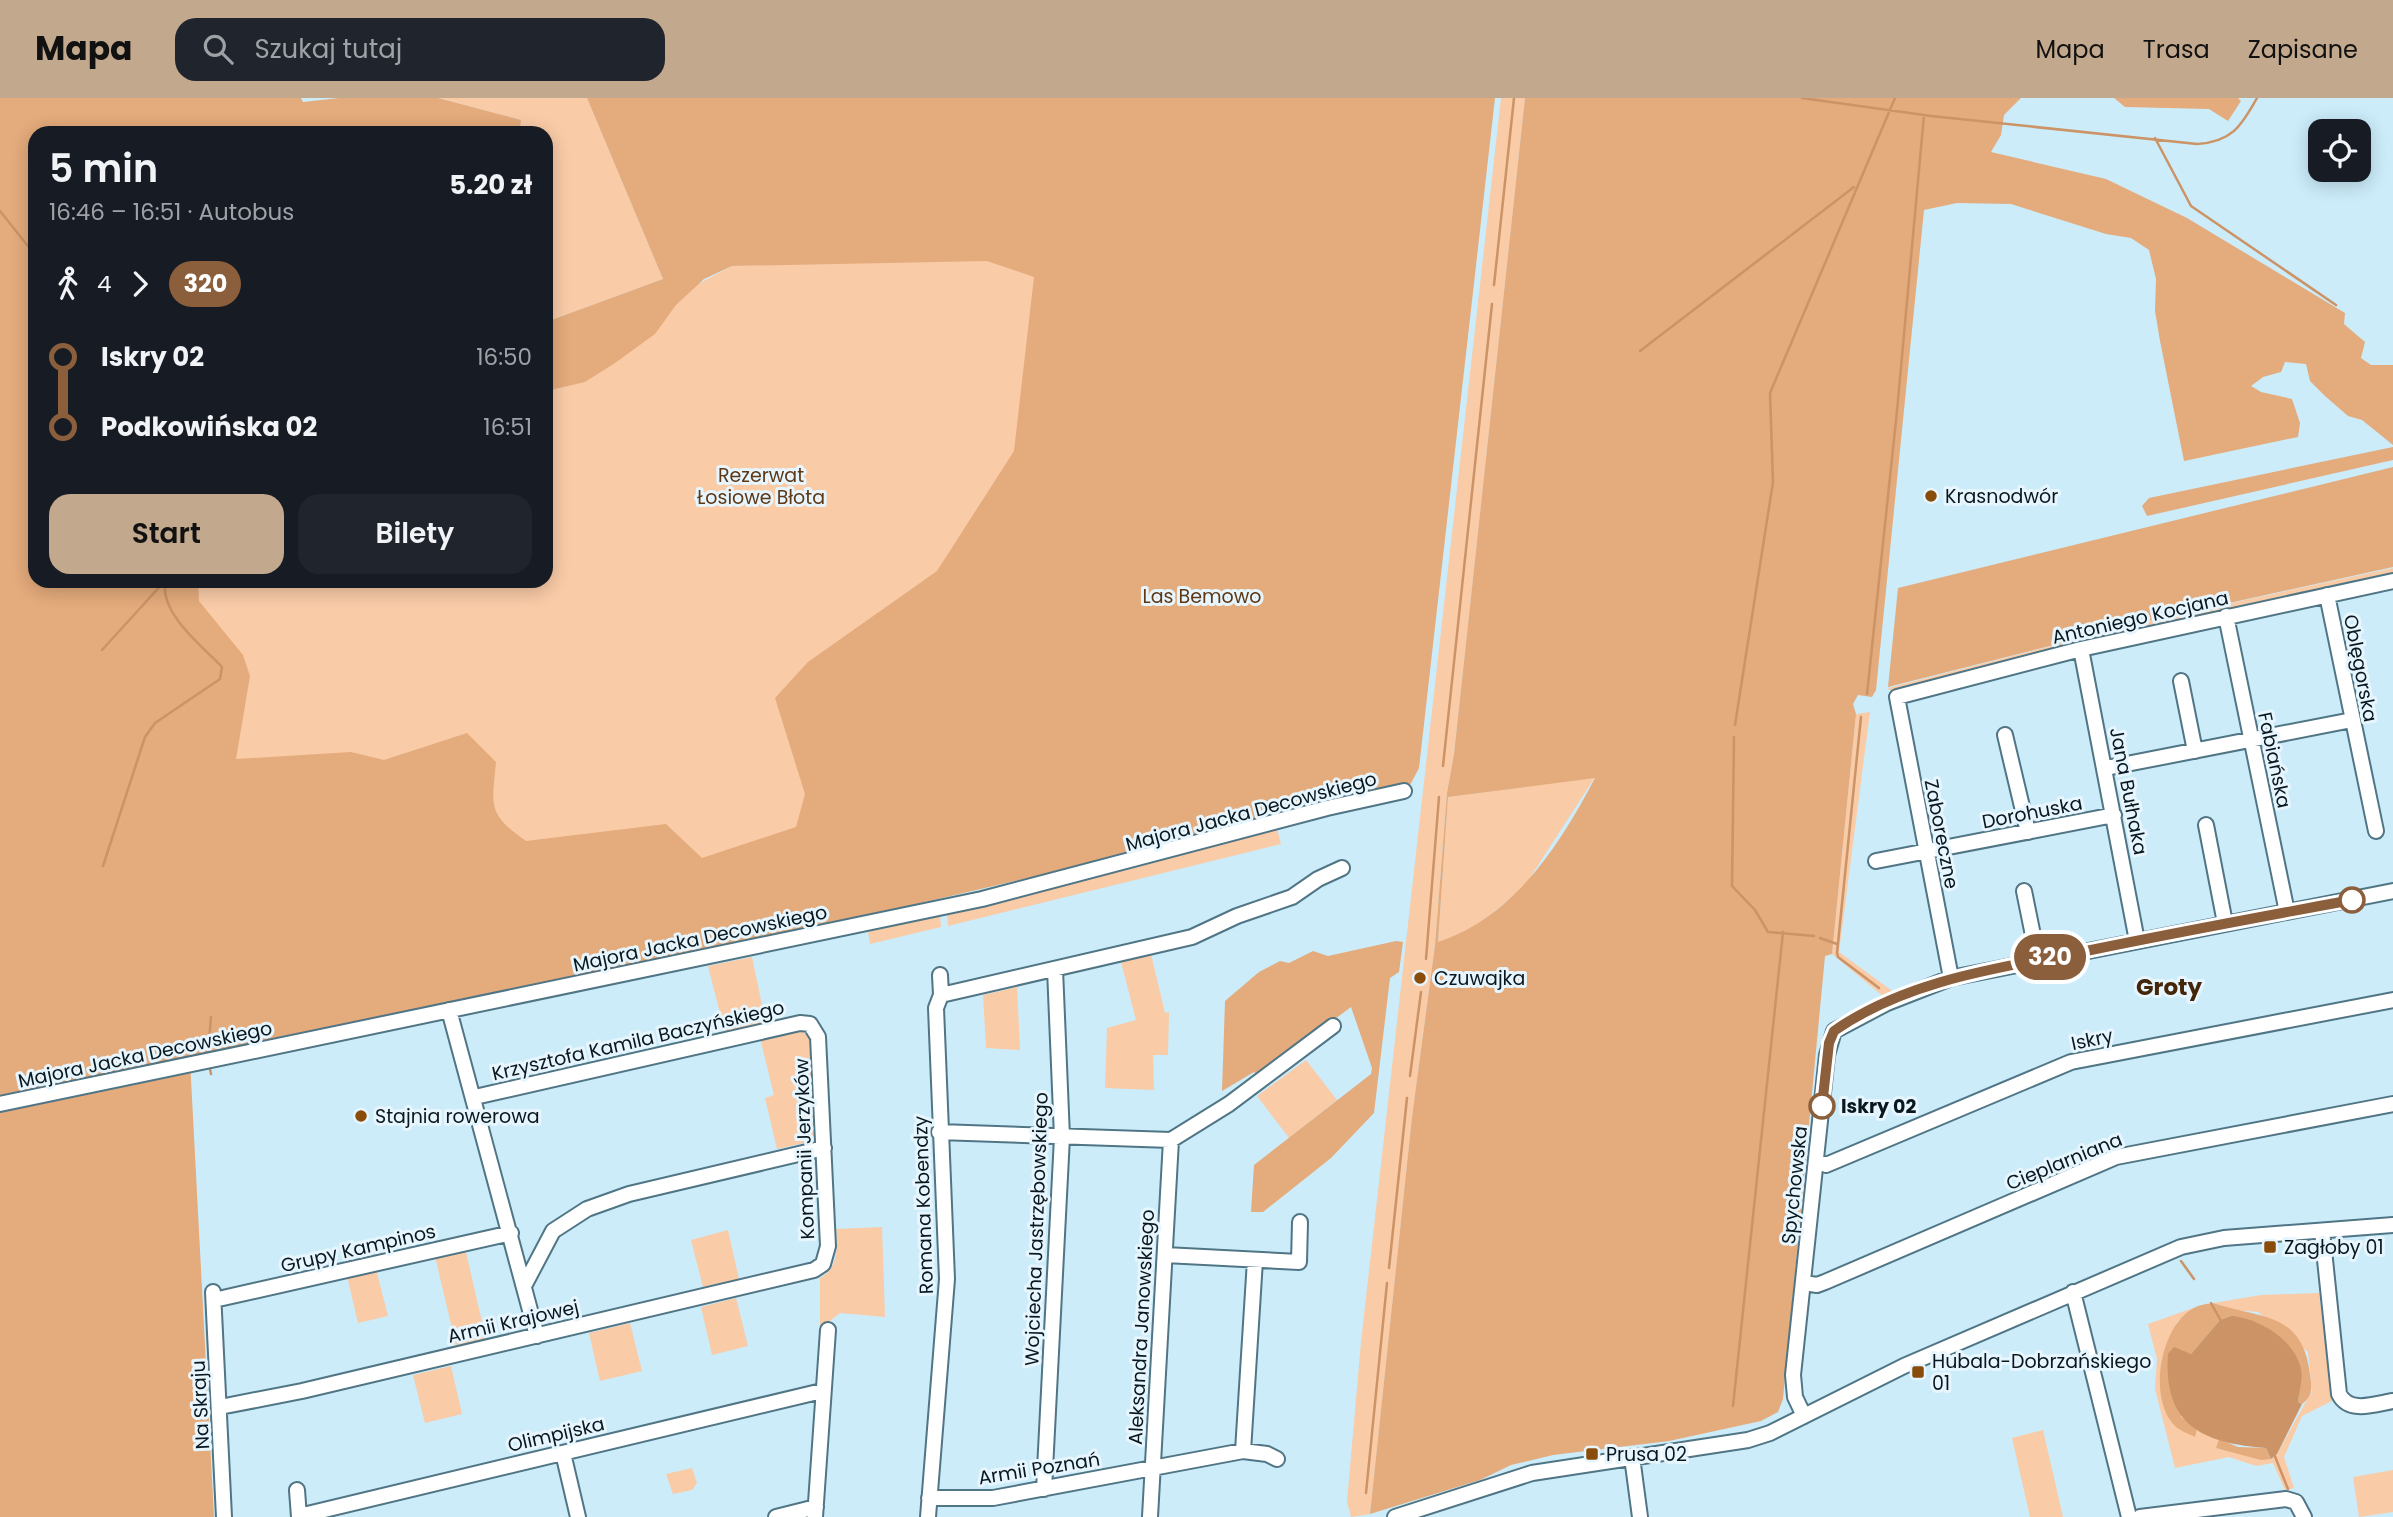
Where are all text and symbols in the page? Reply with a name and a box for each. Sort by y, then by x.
search box [175,18,665,81]
text: Mapa [35,25,133,72]
icon: search [199,30,237,68]
text: Szukaj tutaj [255,31,402,67]
text: Mapa [2035,33,2105,66]
text: Trasa [2143,33,2210,66]
text: Zapisane [2248,33,2358,66]
map controls [2308,119,2371,182]
button: locate [2308,119,2371,182]
text: 5 min [49,142,158,195]
text: 5.20 zł [449,167,532,203]
text: 16:46 – 16:51 · Autobus [49,196,294,228]
icon: walk [49,265,87,303]
icon: forward [121,265,159,303]
text: 320 [183,267,227,300]
text: 4 [97,268,111,300]
text: Iskry 02 [101,339,204,375]
text: 16:50 [476,341,532,373]
text: Podkowińska 02 [101,409,317,445]
text: 16:51 [483,411,532,443]
park label: Rezerwat Łosiowe Błota [697,462,825,511]
place label: Krasnodwór [1945,483,2058,510]
marker: Krasnodwór [1923,488,1939,504]
button: Start [49,494,284,574]
button: Bilety [298,494,532,574]
park label: Las Bemowo [1143,583,1261,610]
street label: Antoniego Kocjana [2049,584,2231,651]
street label: Oblęgorska [2337,612,2384,724]
street label: Fabiańska [2251,710,2298,811]
street label: Jana Bułhaka [2103,725,2154,857]
street label: Majora Jacka Decowskiego [1123,765,1380,858]
street label: Zaboreczne [1918,777,1965,891]
street label: Dorohuska [1980,790,2085,835]
unlabelled marker [2339,887,2365,913]
street label: Majora Jacka Decowskiego [571,898,830,979]
line badge: 320 [2010,934,2090,980]
text: 320 [2028,940,2072,973]
place label: Czuwajka [1434,965,1525,992]
marker: Czuwajka [1412,970,1428,986]
district label: Groty [2136,971,2202,1003]
street label: Krzysztofa Kamila Baczyńskiego [489,994,787,1087]
street label: Majora Jacka Decowskiego [16,1014,275,1095]
street label: Iskry [2069,1022,2116,1057]
street label: Kompanii Jerzyków [788,1058,821,1240]
street label: Wojciecha Jastrzębowskiego [1018,1092,1055,1366]
marker: Iskry 02 [1809,1093,1835,1119]
place label: Iskry 02 [1841,1093,1917,1120]
place label: Stajnia rowerowa [375,1103,540,1130]
marker: Stajnia rowerowa [353,1108,369,1124]
street label: Romana Kobendzy [907,1115,940,1295]
street label: Spychowska [1775,1125,1814,1245]
street label: Cieplarniana [2002,1126,2126,1197]
street label: Aleksandra Janowskiego [1122,1209,1161,1445]
street label: Grupy Kampinos [278,1218,438,1279]
place label: Zagłoby 01 [2284,1234,2384,1261]
marker: Zagłoby 01 [2262,1239,2278,1255]
street label: Armii Krajowej [445,1293,582,1350]
place label: Hubala-Dobrzańskiego 01 [1932,1348,2151,1397]
street label: Na Skraju [185,1360,216,1450]
marker: Hubala-Dobrzańskiego 01 [1910,1364,1926,1380]
street label: Olimpijska [505,1410,607,1459]
place label: Prusa 02 [1606,1441,1687,1468]
street label: Armii Poznań [976,1446,1102,1491]
marker: Prusa 02 [1584,1446,1600,1462]

